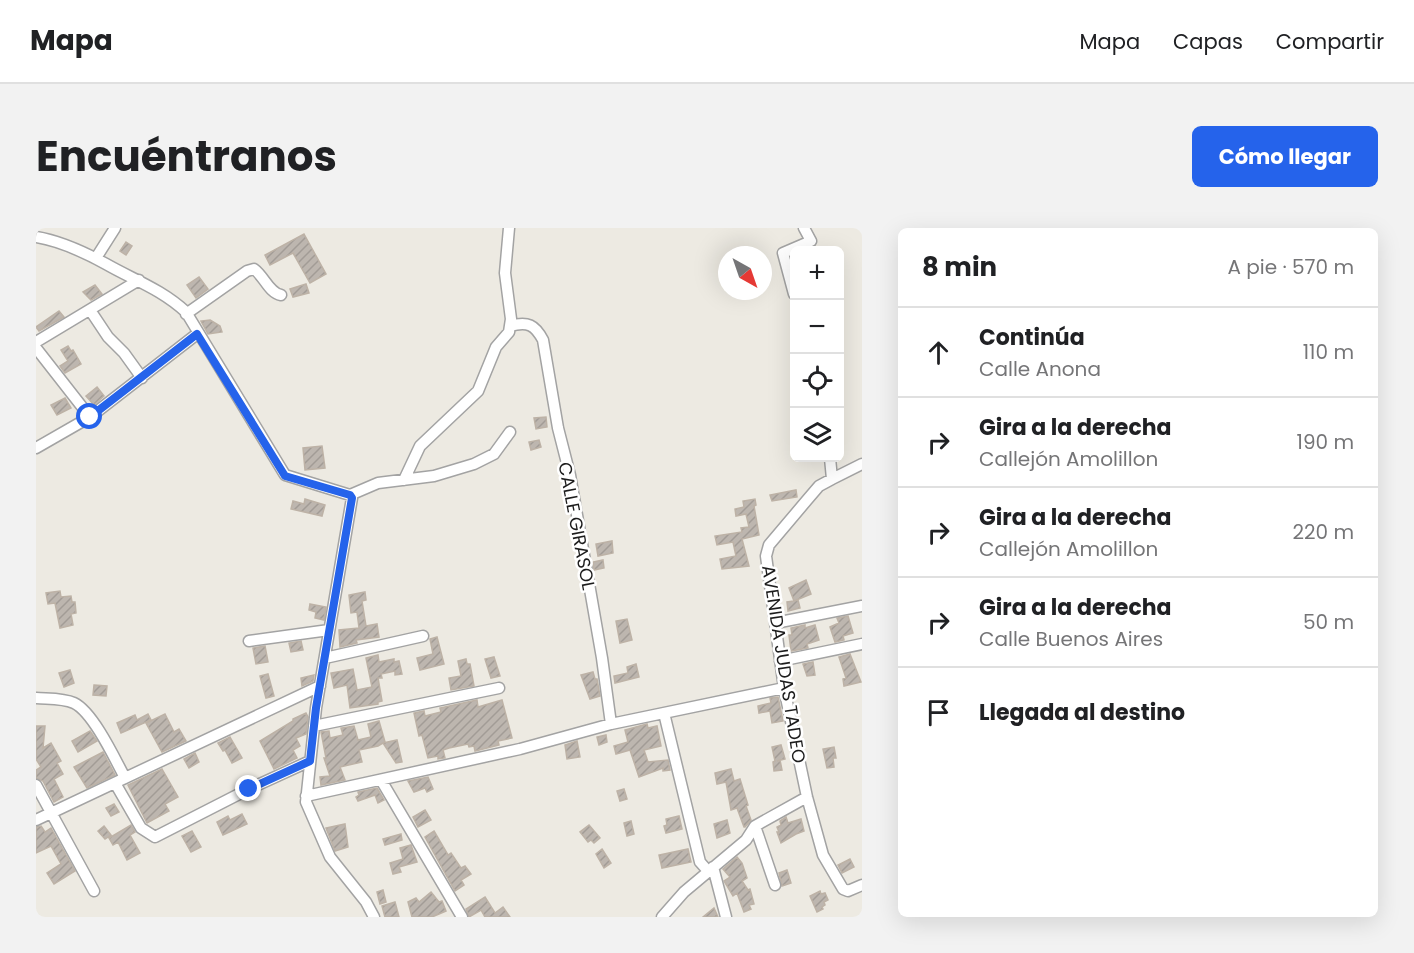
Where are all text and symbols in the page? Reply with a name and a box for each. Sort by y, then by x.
text: Mapa [30,21,113,60]
text: Mapa [1079,27,1140,56]
text: Capas [1173,27,1243,56]
text: Compartir [1276,27,1384,56]
button: Cómo llegar [1192,126,1378,187]
text: Encuéntranos [36,127,337,186]
north arrow [718,246,772,300]
map controls [790,246,844,462]
button: + [790,246,844,300]
text: 8 min [922,249,997,285]
text: A pie · 570 m [1227,253,1354,281]
button: − [790,300,844,354]
text: Continúa [979,322,1085,353]
icon: ahead [922,336,955,369]
text: 110 m [1303,338,1354,366]
button: locate [790,354,844,408]
text: Calle Anona [979,355,1101,383]
route start [76,403,102,429]
button: layers [790,408,844,462]
text: Gira a la derecha [979,412,1172,443]
icon: right [922,426,955,459]
text: 190 m [1297,428,1354,456]
text: Callejón Amolillon [979,445,1158,473]
street label: CALLE GIRASOL [552,460,602,592]
text: Gira a la derecha [979,502,1172,533]
icon: right [922,516,955,549]
text: 220 m [1293,518,1354,546]
text: Callejón Amolillon [979,535,1158,563]
street label: AVENIDA JUDAS TADEO [756,563,812,765]
text: Gira a la derecha [979,592,1172,623]
icon: right [922,606,955,639]
text: 50 m [1303,608,1354,636]
text: Calle Buenos Aires [979,625,1163,653]
icon: arrive [922,696,955,729]
text: Llegada al destino [979,697,1185,728]
route end [235,775,261,801]

